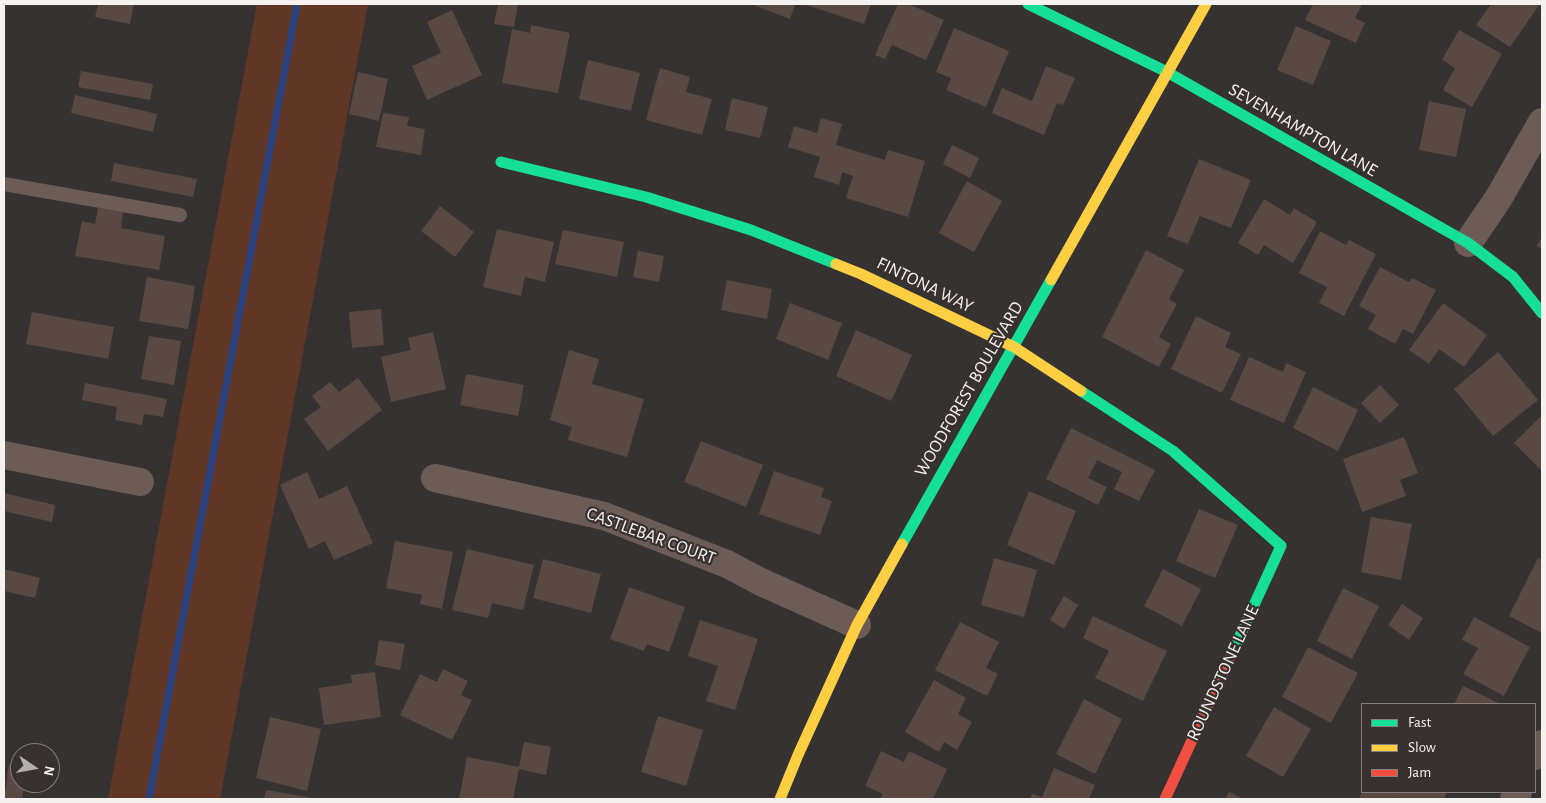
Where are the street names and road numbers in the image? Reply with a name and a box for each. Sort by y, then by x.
street label: SEVENHAMPTON LANE [1225,79,1381,181]
street label: FINTONA WAY [873,252,977,318]
street label: WOODFOREST BOULEVARD [910,298,1028,480]
street label: CASTLEBAR COURT [583,503,719,569]
street label: ROUNDSTONE LANE [1182,602,1264,744]

